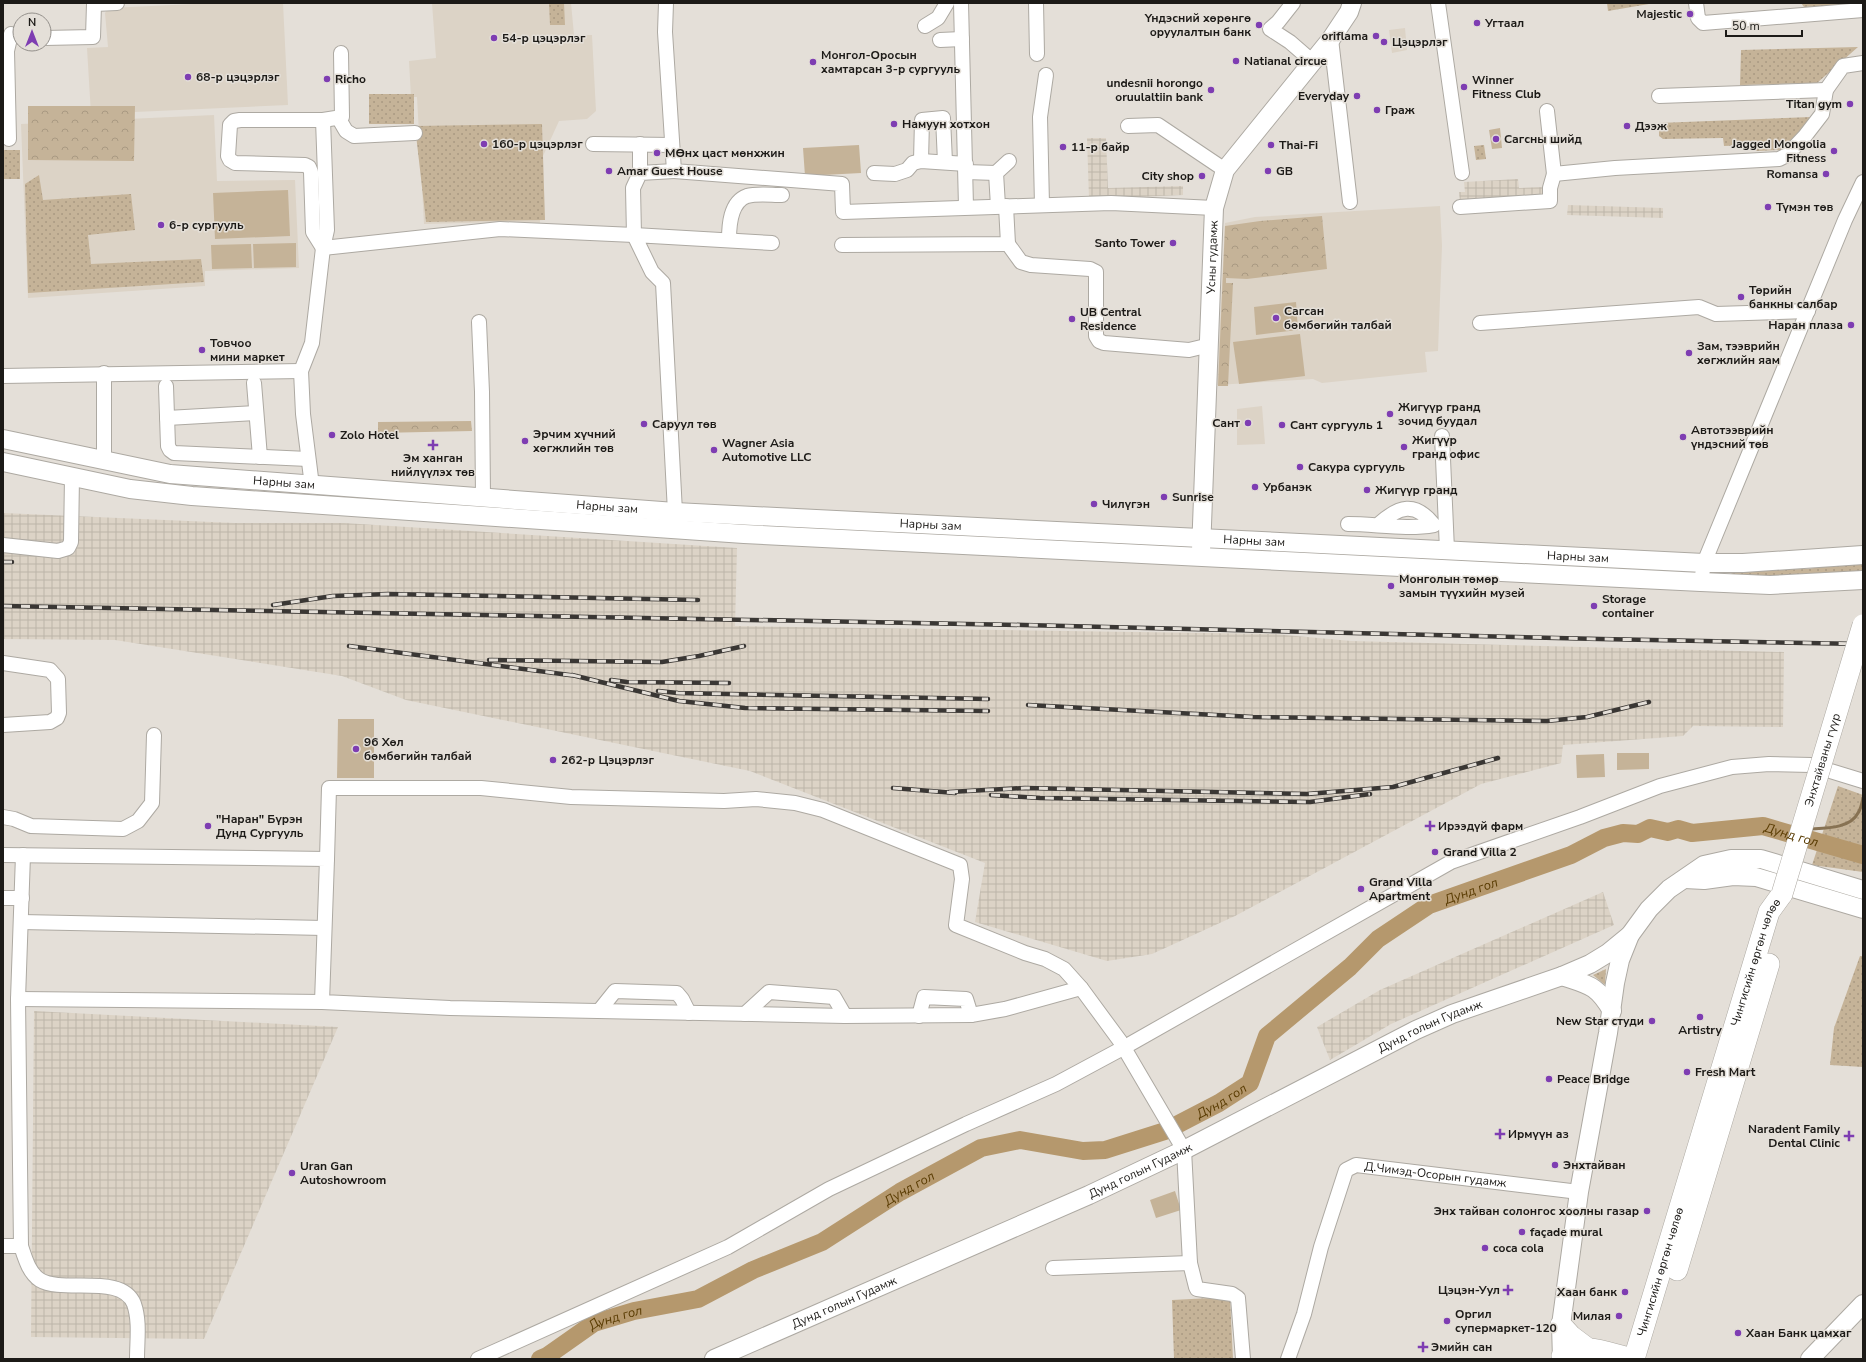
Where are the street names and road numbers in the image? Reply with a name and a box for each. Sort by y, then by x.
street label: Усны гудамж [1203,219,1222,295]
street label: Нарны зам [253,472,316,493]
street label: Нарны зам [576,497,639,517]
street label: Нарны зам [899,515,962,534]
street label: Нарны зам [1223,531,1286,550]
street label: Нарны зам [1546,547,1609,566]
street label: Энхтайваны гүүр [1801,711,1844,809]
street label: Чингисийн өргөн чөлөө [1727,895,1784,1028]
street label: Дунд голын Гудамж [1375,996,1485,1056]
street label: Дунд голын Гудамж [1086,1139,1195,1202]
street label: Д.Чимэд-Осорын гудамж [1364,1158,1508,1191]
street label: Чингисийн өргөн чөлөө [1633,1205,1687,1338]
street label: Дунд голын Гудамж [789,1272,900,1332]

